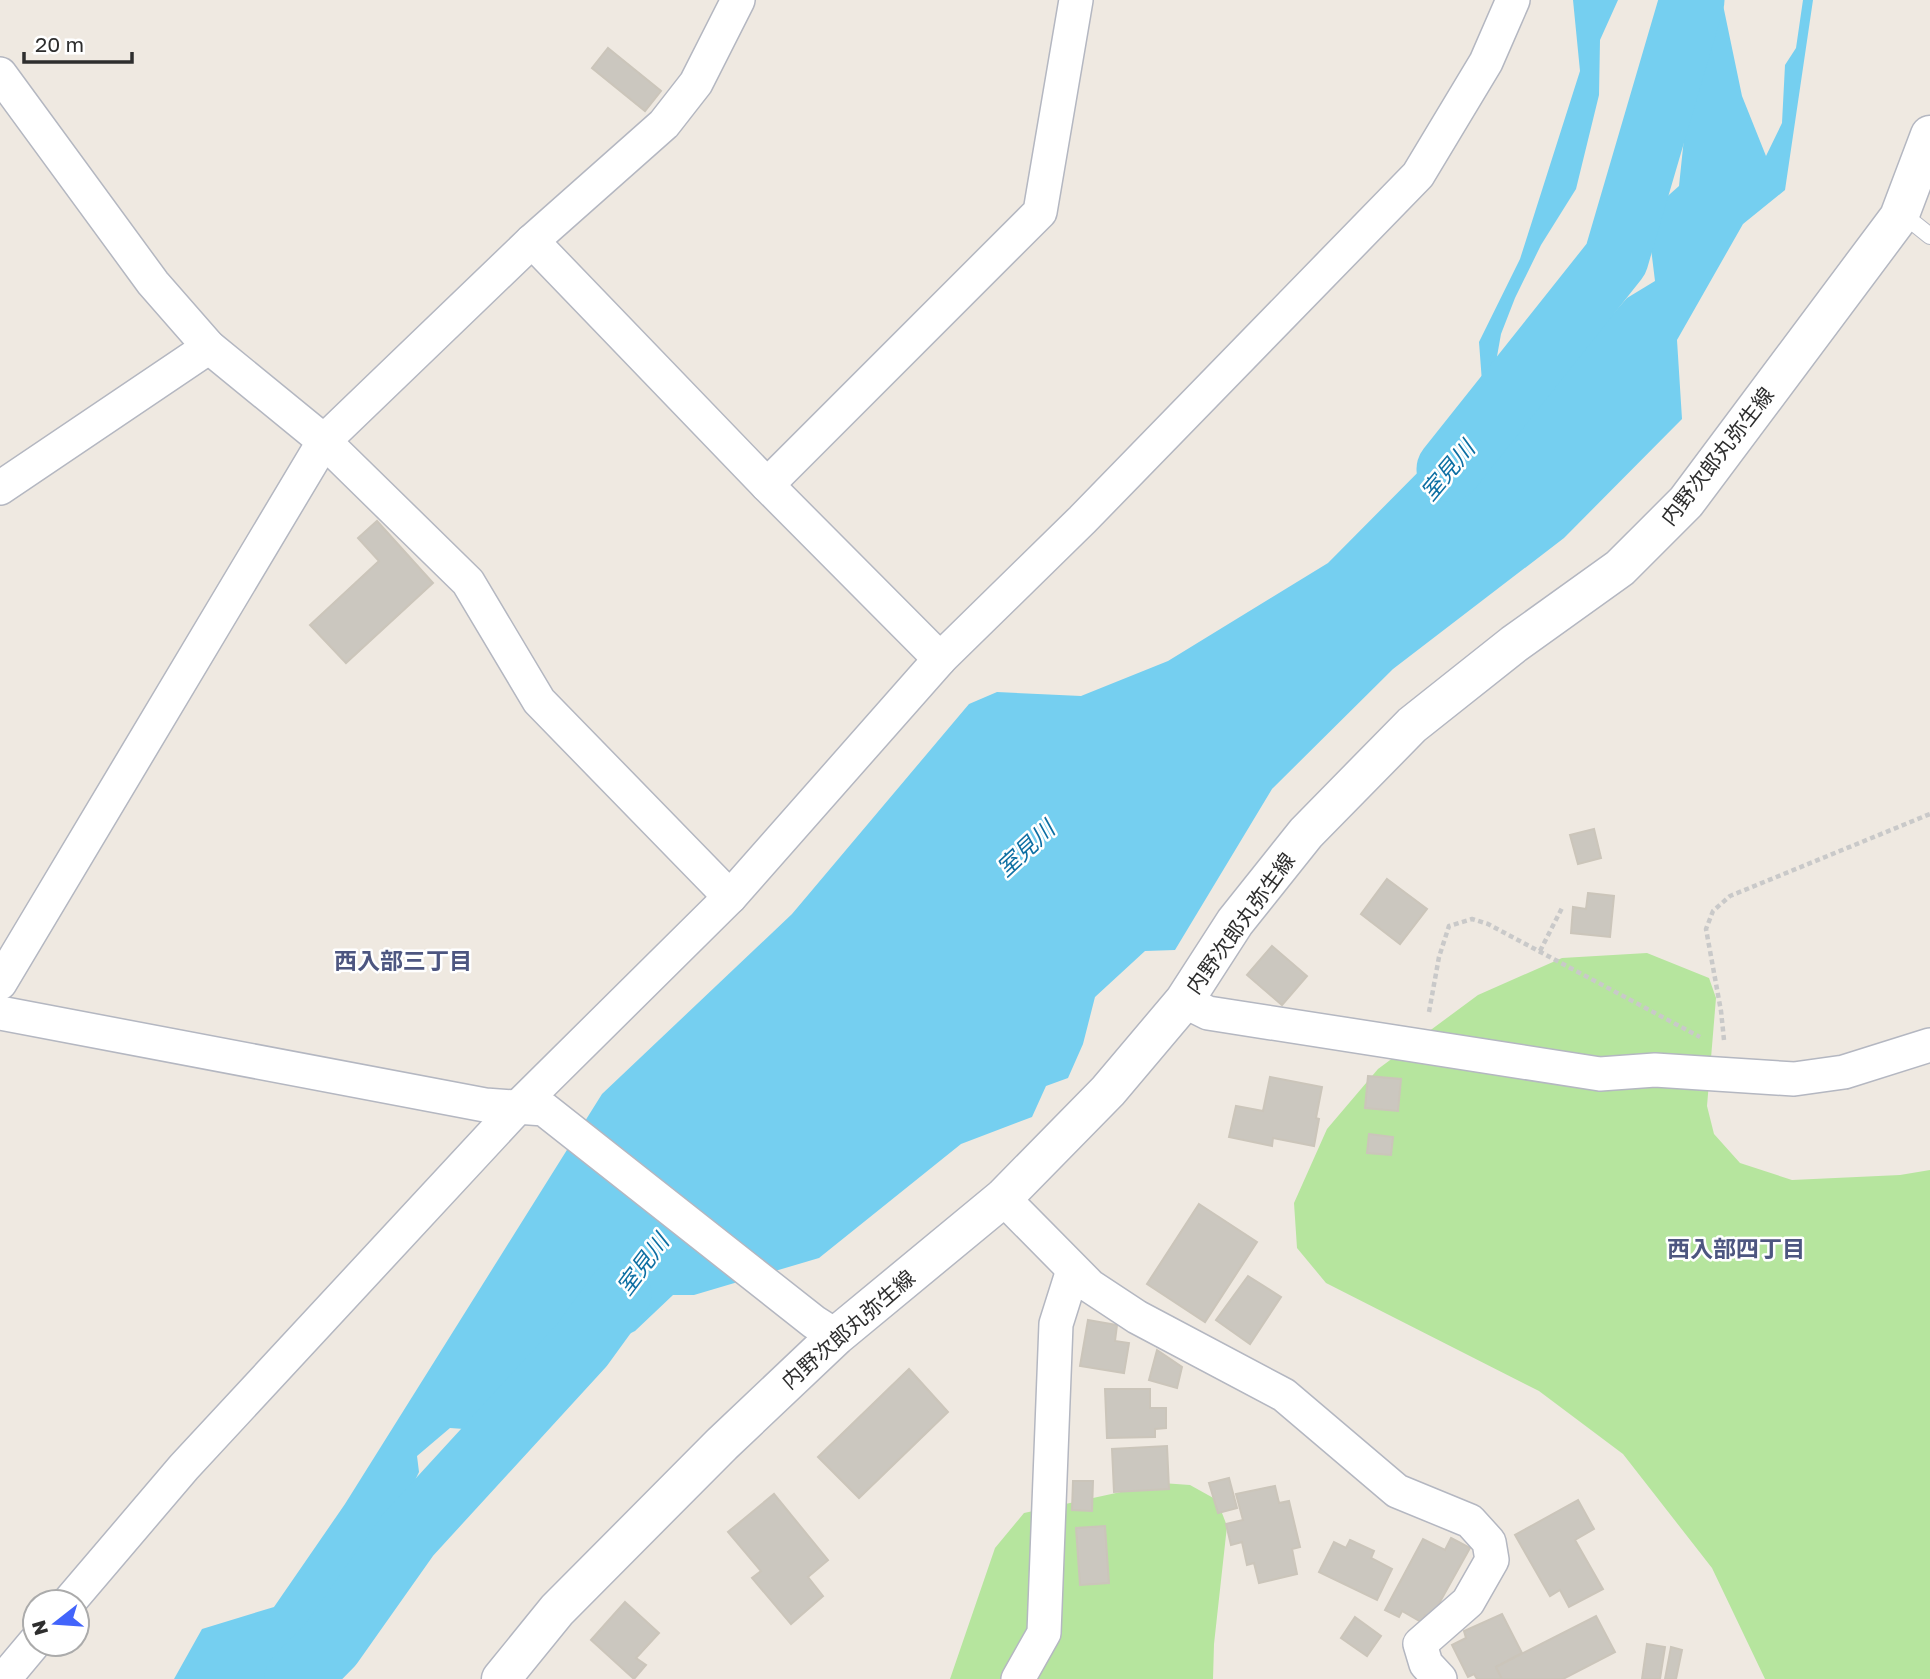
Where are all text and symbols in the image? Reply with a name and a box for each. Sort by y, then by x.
scale bar [24,21,133,65]
text: 20 m [35,31,84,57]
street label: 内野次郎丸弥生線 [1655,382,1779,530]
water label: 室見川 [1414,432,1482,505]
water label: 室見川 [990,812,1062,882]
street label: 内野次郎丸弥生線 [1180,847,1300,999]
district label: 西入部三丁目 [334,946,472,974]
water label: 室見川 [610,1226,676,1300]
district label: 西入部四丁目 [1667,1234,1805,1262]
street label: 内野次郎丸弥生線 [776,1264,920,1394]
north arrow [21,1588,91,1658]
text: N [26,1618,52,1638]

